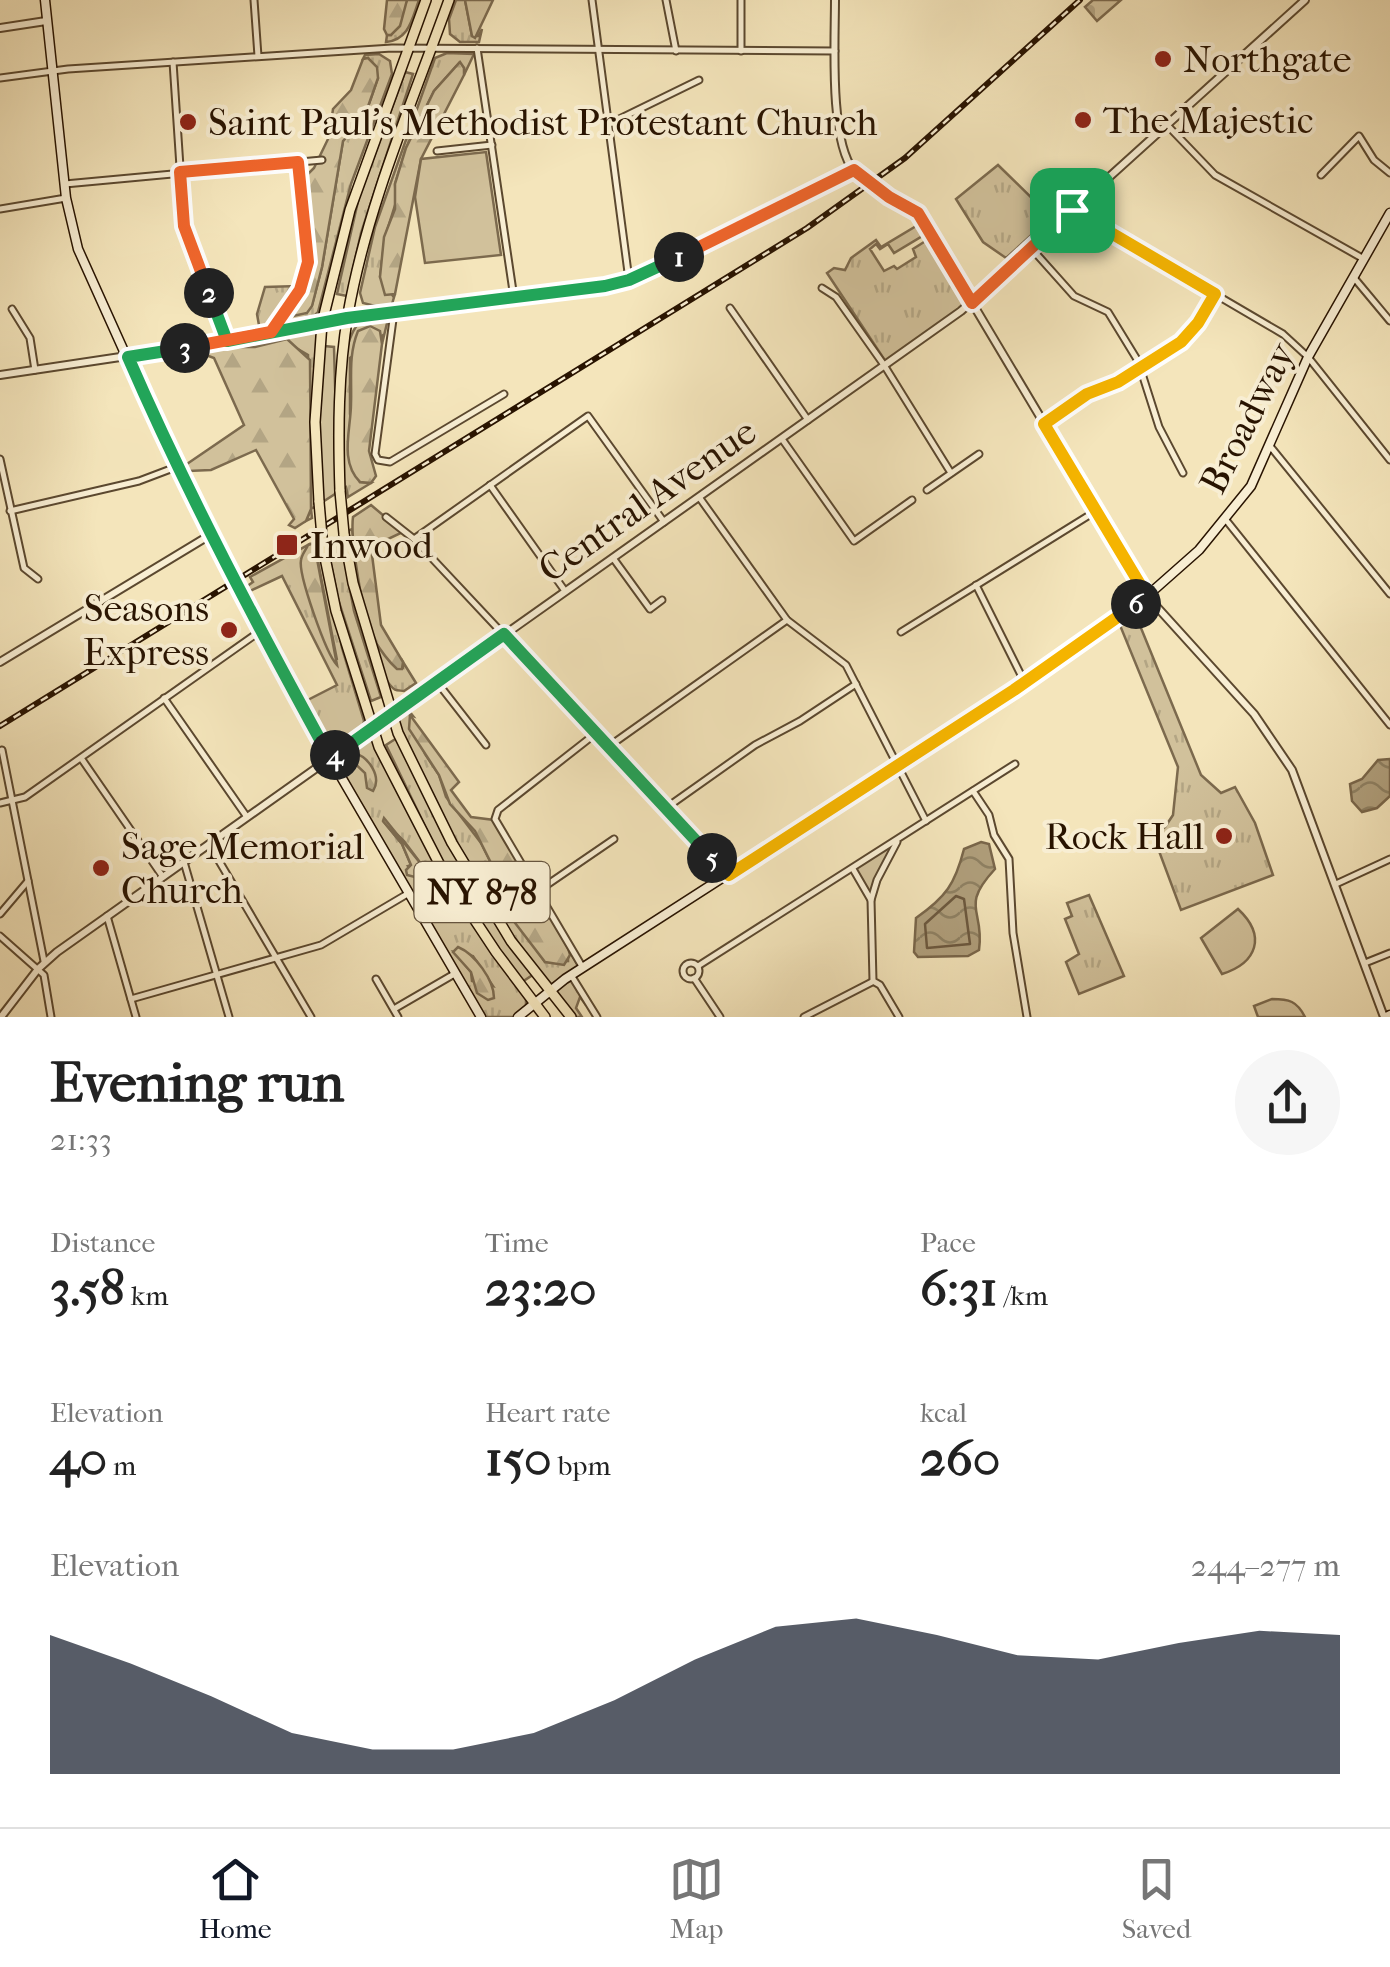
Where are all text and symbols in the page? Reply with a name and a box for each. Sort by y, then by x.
place label: Northgate [1183,37,1352,82]
marker: Northgate [1152,48,1174,70]
place label: The Majestic [1103,98,1314,143]
place label: Saint Paul's Methodist Protestant Church [208,100,878,145]
marker: The Majestic [1072,109,1094,131]
marker: Saint Paul's Methodist Protestant Church [177,111,199,133]
pin [1030,168,1115,253]
icon: arrive [1045,183,1100,238]
pin: 1 [654,232,704,282]
text: 1 [674,240,684,273]
pin: 2 [184,268,234,318]
text: 2 [202,276,216,309]
pin: 3 [160,323,210,373]
text: 3 [179,331,191,364]
street label: Broadway [1190,334,1305,501]
street label: Central Avenue [530,409,765,592]
place label: Inwood [310,523,433,568]
marker: Inwood [274,532,300,558]
pin: 6 [1111,579,1161,629]
place label: Seasons Express [83,586,209,675]
text: 6 [1128,587,1144,620]
marker: Seasons Express [218,619,240,641]
pin: 4 [310,730,360,780]
text: 4 [327,738,343,771]
place label: Rock Hall [1045,814,1204,859]
place label: Sage Memorial Church [121,824,364,913]
marker: Rock Hall [1213,825,1235,847]
pin: 5 [687,833,737,883]
text: 5 [706,841,718,874]
marker: Sage Memorial Church [90,857,112,879]
road number: NY 878 [414,862,550,922]
button: share [1235,1050,1340,1155]
text: Evening run [50,1051,344,1115]
text: 21:33 [50,1121,112,1158]
text: Distance [50,1226,155,1259]
text: Time [485,1226,549,1259]
text: Pace [920,1226,976,1259]
text: 3.58 [50,1259,125,1318]
text: 23:20 [485,1259,597,1318]
text: 6:31 [920,1259,998,1318]
text: km [125,1279,169,1312]
text: /km [998,1279,1048,1312]
text: Elevation [50,1396,163,1429]
text: Heart rate [485,1396,610,1429]
text: kcal [920,1396,967,1429]
text: 40 [50,1429,107,1488]
text: 150 [485,1429,552,1488]
text: 260 [920,1429,1000,1488]
text: m [107,1449,136,1482]
text: bpm [552,1449,611,1482]
text: Elevation [50,1547,179,1584]
text: 244–277 m [1191,1547,1340,1584]
tab: Home [199,1852,272,1945]
tab: Map [669,1852,724,1945]
tab: Saved [1122,1852,1191,1945]

